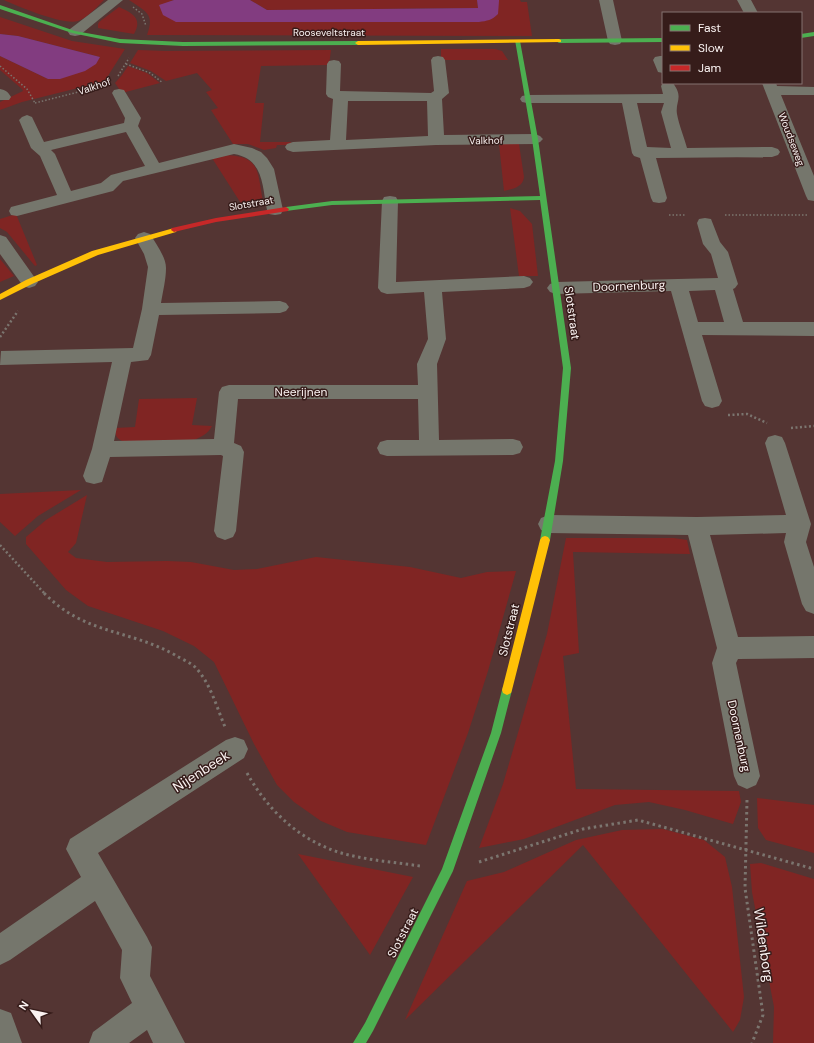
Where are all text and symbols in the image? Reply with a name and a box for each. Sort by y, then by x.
legend [662,12,802,84]
text: Fast [698,20,721,36]
street label: Rooseveltstraat [293,26,365,39]
text: Slow [698,40,724,56]
text: Jam [698,60,721,76]
street label: Valkhof [76,75,113,98]
street label: Woudseweg [775,111,808,168]
street label: Valkhof [469,134,504,147]
street label: Slotstraat [228,193,274,214]
street label: Doornenburg [592,277,666,295]
street label: Slotstraat [560,285,584,341]
street label: Neerijnen [275,384,327,400]
street label: Slotstraat [495,602,523,658]
street label: Doornenburg [724,699,754,774]
street label: Nijenbeek [169,746,233,796]
street label: Slotstraat [384,905,422,961]
street label: Wildenborg [750,907,778,983]
north arrow [12,991,52,1031]
text: N [16,998,32,1013]

